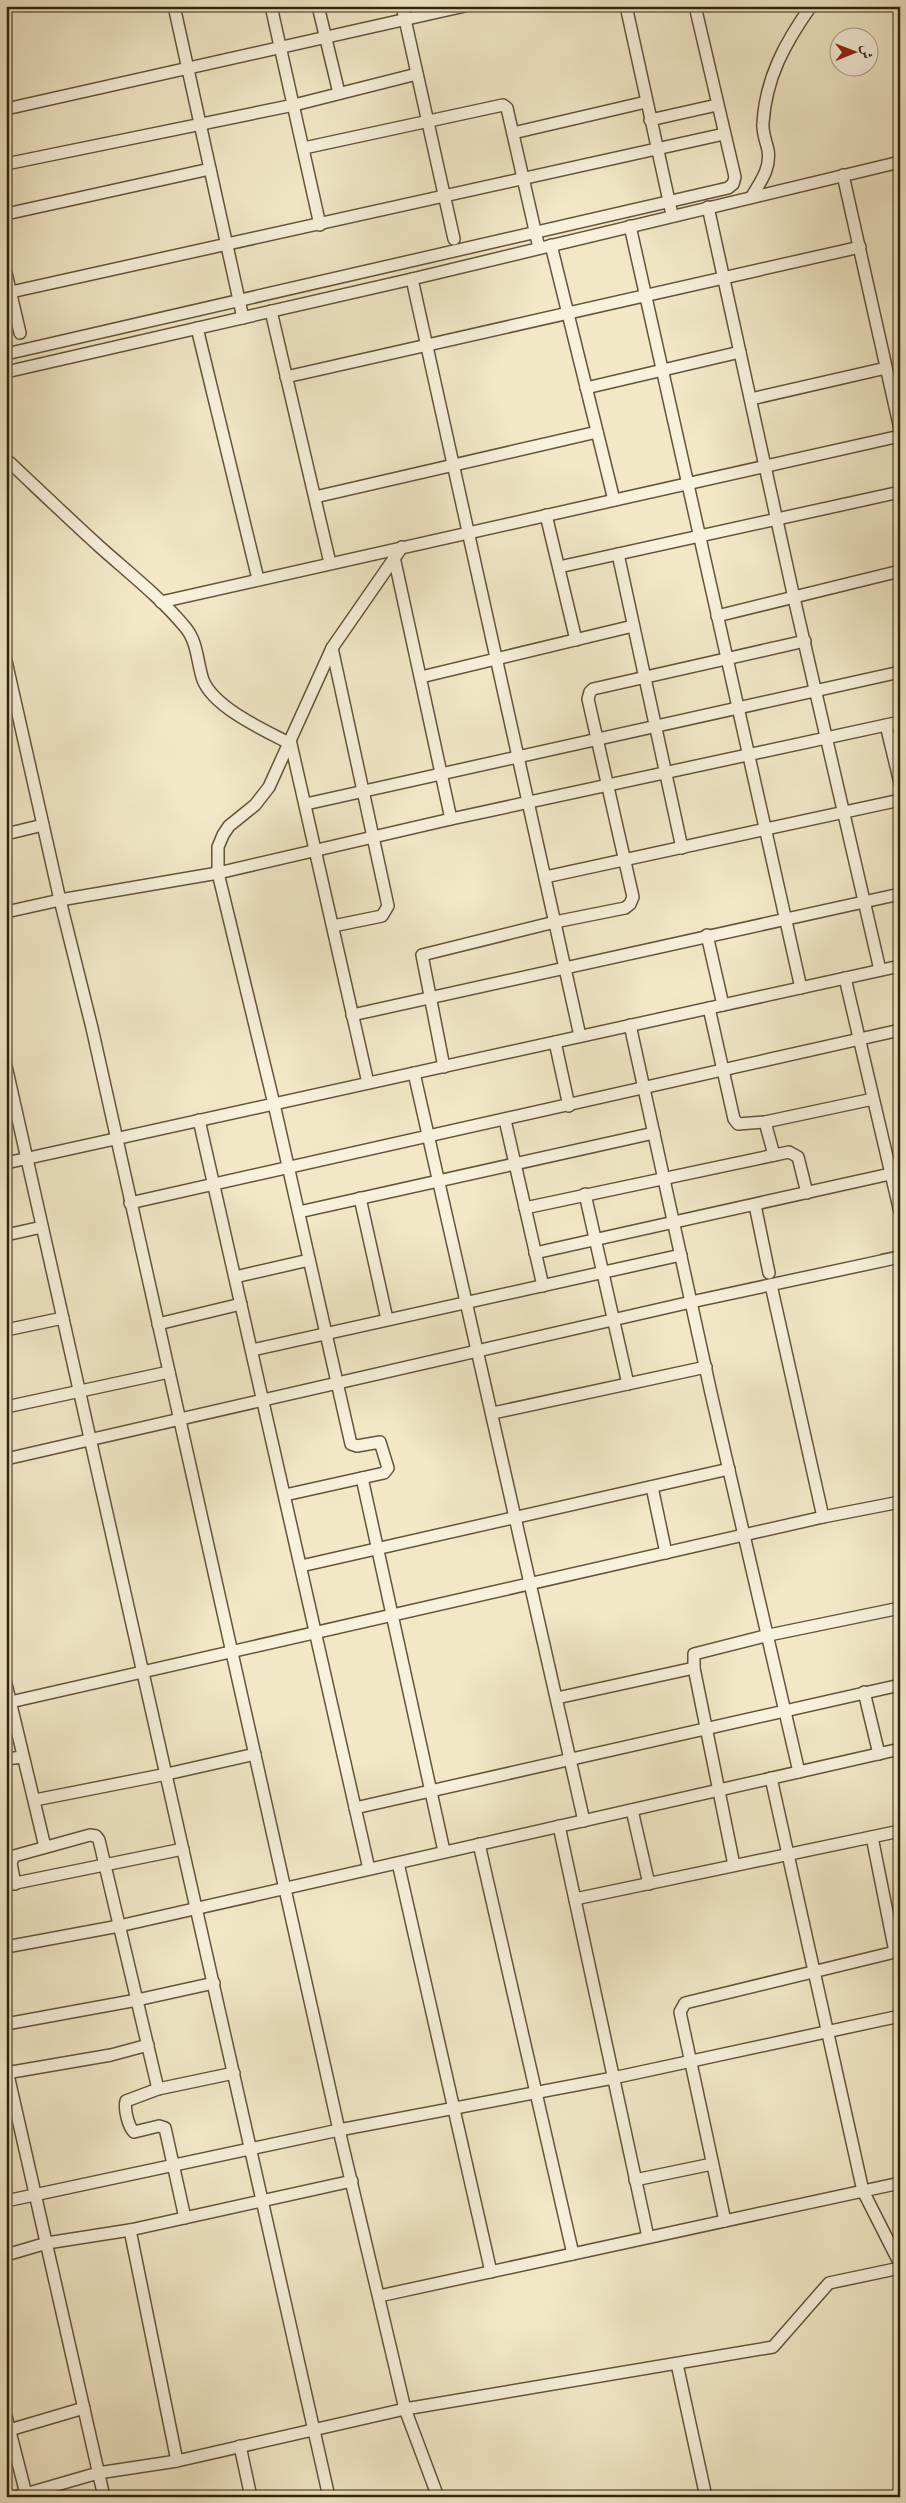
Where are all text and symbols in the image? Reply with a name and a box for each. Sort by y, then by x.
north arrow [828,28,878,78]
text: ش [858,45,875,59]

